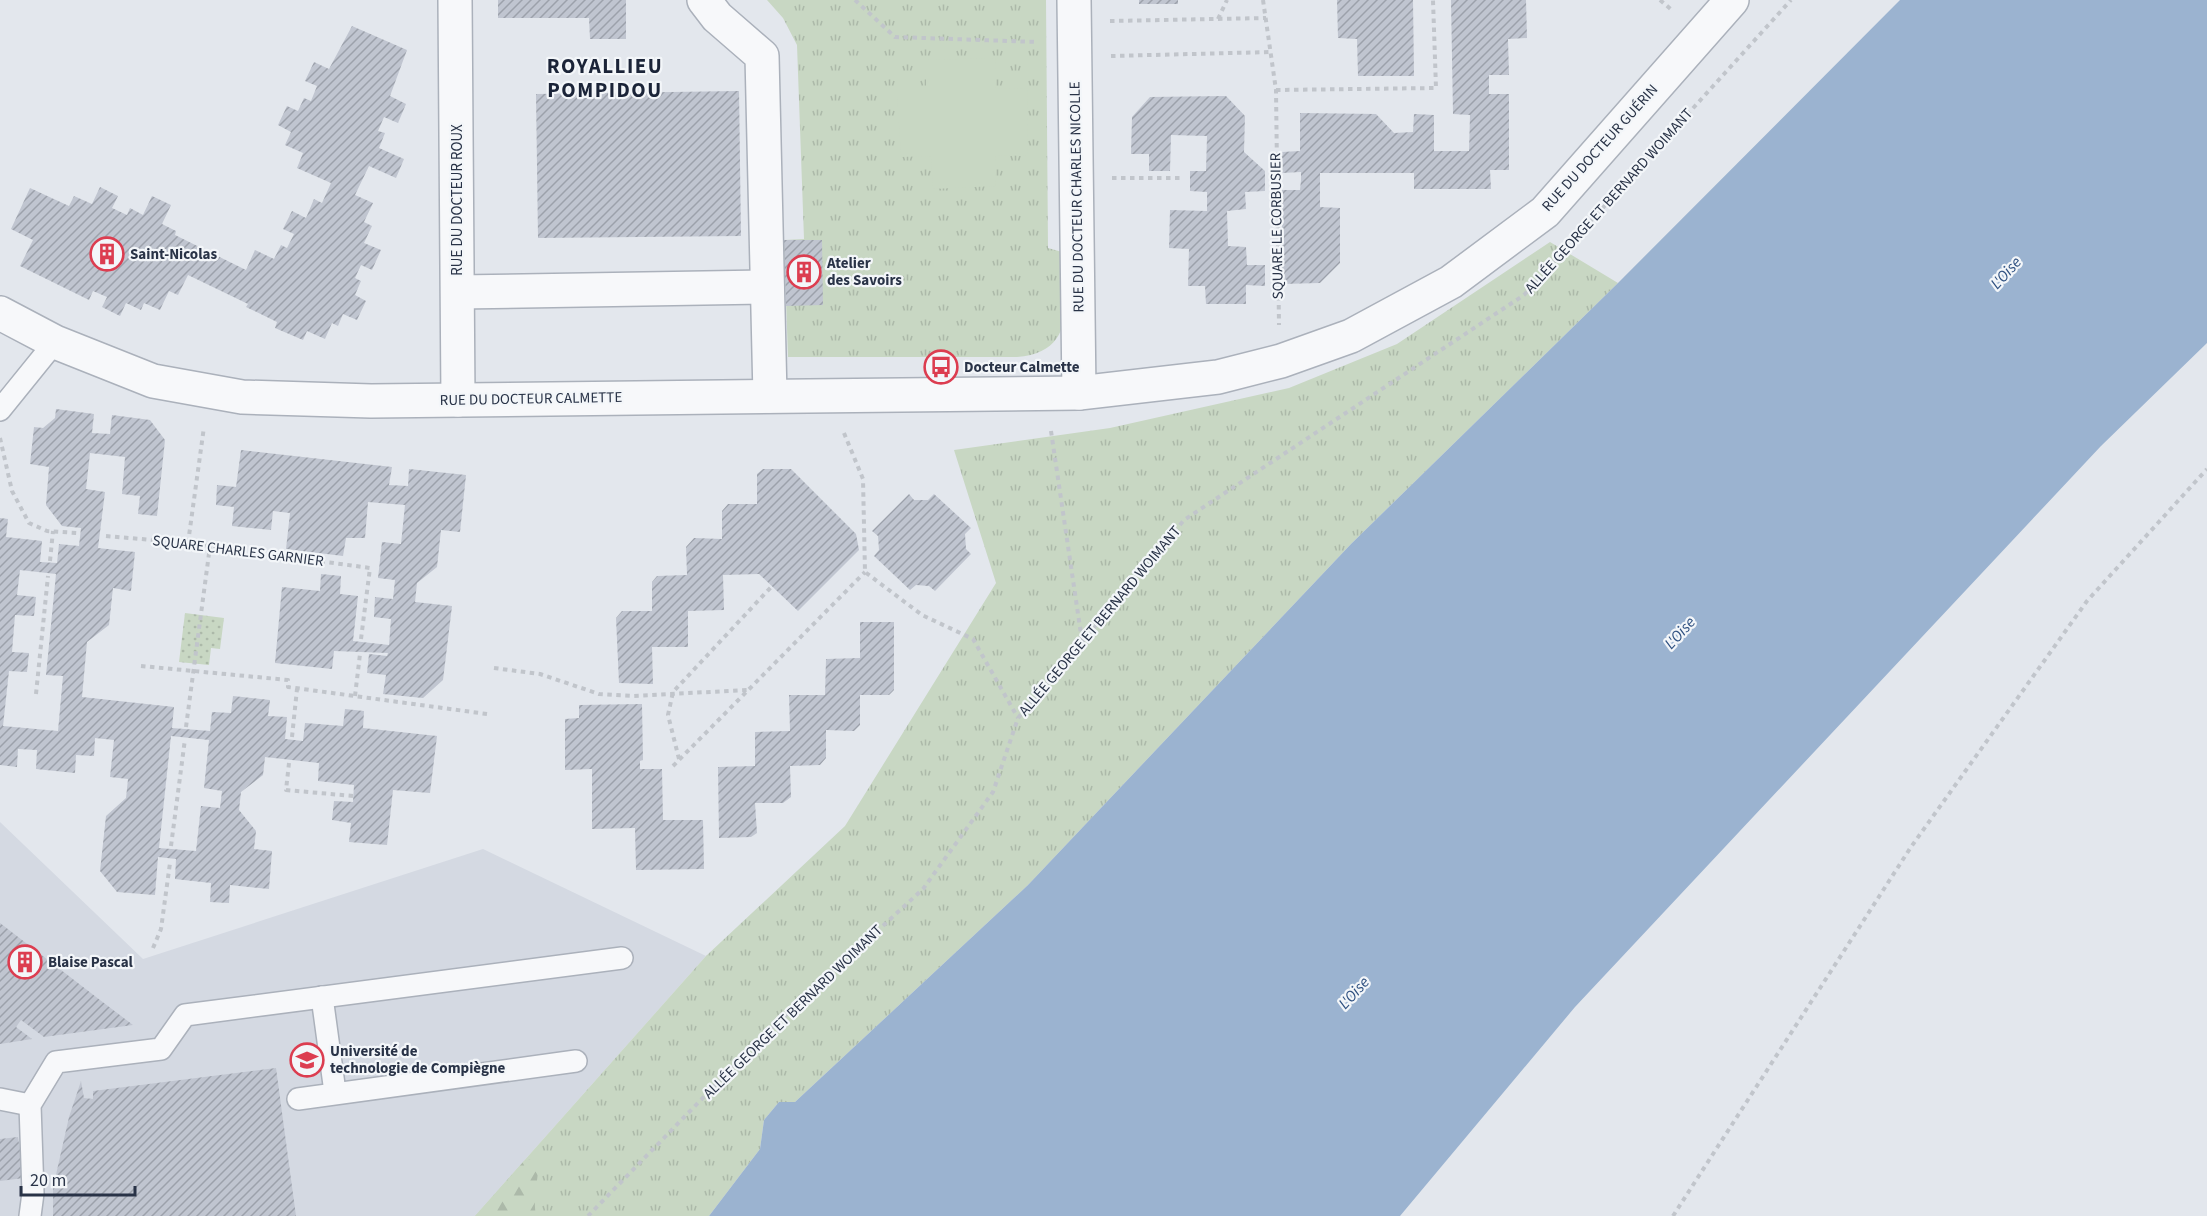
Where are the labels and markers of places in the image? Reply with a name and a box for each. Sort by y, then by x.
building icon: Saint-Nicolas [89,236,125,272]
place label: Saint-Nicolas [130,244,217,265]
place label: Atelier des Savoirs [826,253,902,291]
building icon: Atelier des Savoirs [786,254,822,290]
bus stop icon: Docteur Calmette [923,349,959,385]
place label: Docteur Calmette [964,357,1080,378]
building icon: Blaise Pascal [7,944,43,980]
place label: Blaise Pascal [48,952,134,973]
place label: Université de technologie de Compiègne [330,1041,505,1079]
school or university icon: Université de technologie de Compiègne [289,1042,325,1078]

